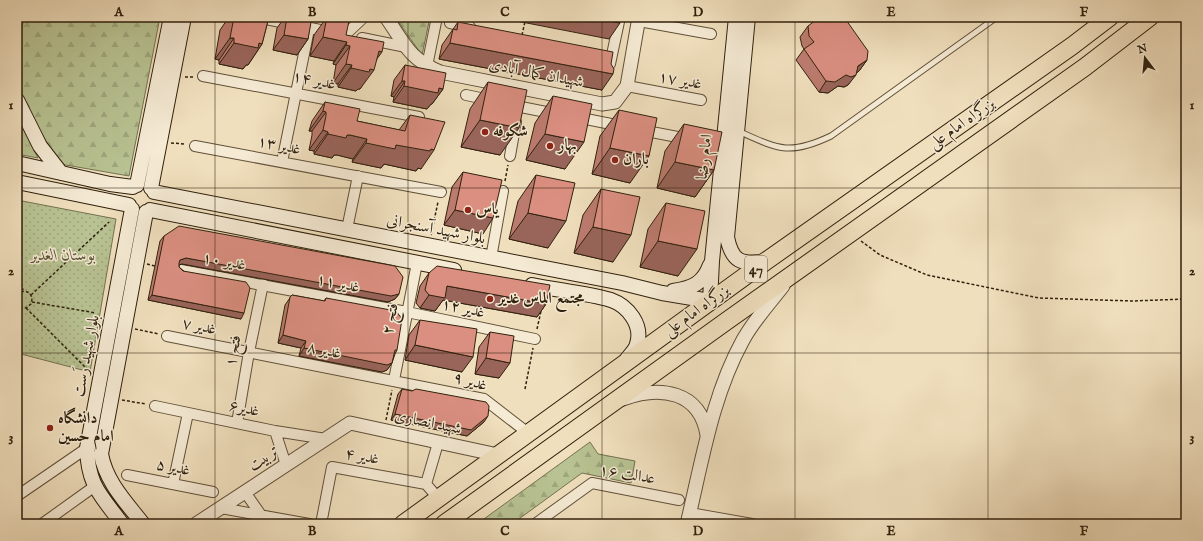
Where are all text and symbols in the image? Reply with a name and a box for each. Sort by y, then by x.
text: A [114,4,125,21]
text: B [308,4,317,21]
text: C [500,4,510,21]
text: D [693,4,704,21]
text: E [886,4,896,21]
text: F [1080,4,1089,21]
north arrow [1125,38,1165,78]
text: N [1135,41,1149,58]
street label: شهیدان کمال آبادی [487,54,585,93]
street label: غدیر ۱۴ [291,67,337,95]
street label: غدیر ۱۷ [657,67,703,95]
street label: بزرگراه امام علی [924,92,1001,157]
text: 1 [9,97,14,114]
text: 1 [1190,97,1195,114]
place label: شکوفه [493,122,528,142]
marker: شکوفه [480,127,490,137]
street label: غدیر ۱۳ [256,132,302,160]
street label: امام رضا [693,133,720,181]
place label: بهار [556,136,577,156]
marker: بهار [545,141,555,151]
place label: باران [623,150,649,170]
marker: باران [610,155,620,165]
place label: یاس [476,200,500,220]
marker: یاس [463,205,473,215]
street label: بلوار شهید آسنجرانی [385,210,487,249]
park label: بوستان الغدیر [30,246,96,266]
street label: غدیر ۱۰ [201,248,247,276]
road number: 47 [745,256,767,282]
text: 2 [8,263,14,280]
text: 2 [1189,263,1195,280]
street label: غدیر ۱۱ [315,270,361,298]
street label: بزرگراه امام علی [659,279,736,344]
place label: مجتمع الماس غدیر [496,289,584,313]
marker: مجتمع الماس غدیر [485,294,495,304]
street label: غدیر ۱۲ [440,295,486,323]
street label: فتح ۲ [378,302,407,337]
street label: بلوار شهید رَست [66,313,105,399]
street label: غدیر ۷ [180,314,218,340]
street label: فتح ۱ [221,334,250,369]
street label: غدیر ۸ [305,338,343,364]
street label: غدیر ۹ [451,368,489,396]
street label: غدیر۶ [227,396,261,422]
street label: شهید انصاری [393,406,463,440]
place label: دانشگاه امام حسین [58,407,114,450]
marker: دانشگاه امام حسین [45,423,55,433]
text: 3 [9,429,14,446]
text: 3 [1190,429,1195,446]
street label: تربیت [245,442,283,476]
street label: غدیر ۴ [343,444,381,470]
street label: غدیر ۵ [154,455,192,481]
street label: عدالت ۱۶ [598,461,656,489]
text: A [114,523,125,540]
text: B [308,523,317,540]
text: C [500,523,510,540]
text: D [693,523,704,540]
text: E [886,523,896,540]
text: F [1080,523,1089,540]

